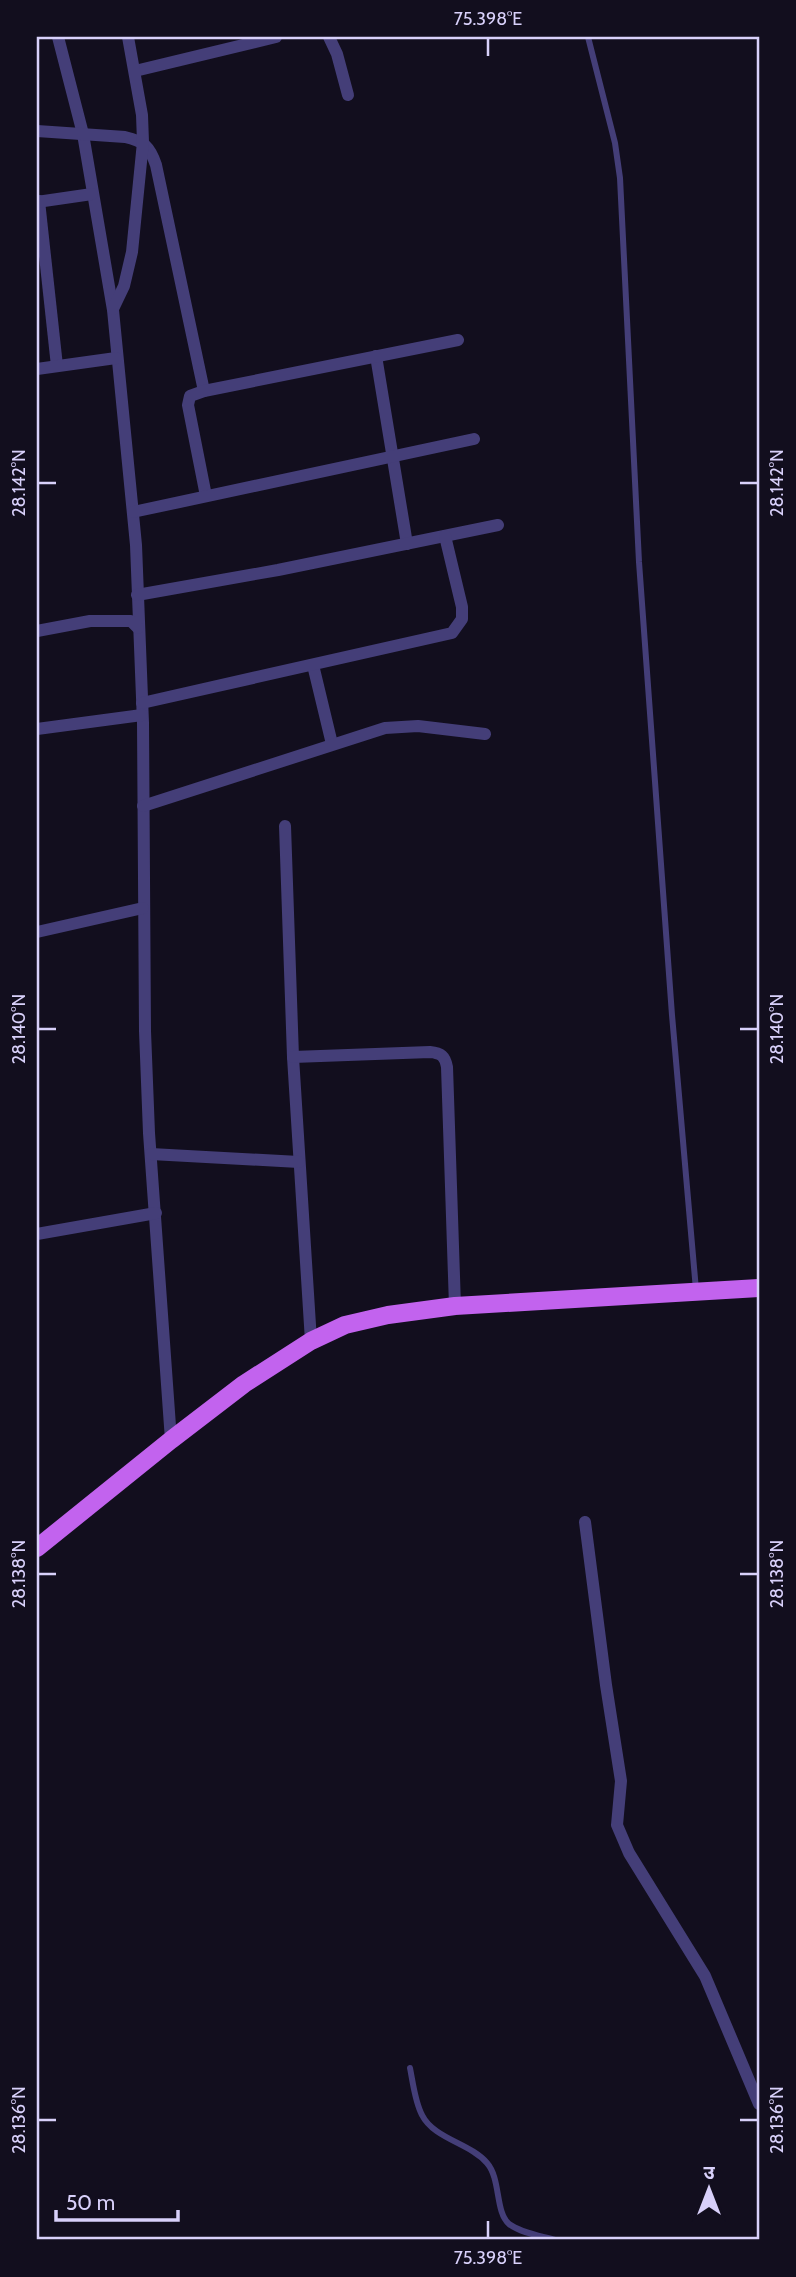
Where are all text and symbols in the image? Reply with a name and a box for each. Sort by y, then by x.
text: 75.398°E [454,8,522,30]
text: 28.142°N [8,449,30,517]
text: 28.142°N [766,449,788,517]
text: 28.140°N [8,994,30,1064]
text: 28.140°N [766,994,788,1064]
text: 28.138°N [8,1540,30,1608]
text: 28.138°N [766,1540,788,1608]
text: 28.136°N [8,2086,30,2154]
text: 28.136°N [766,2086,788,2154]
north arrow [674,2154,744,2224]
text: उ [703,2161,715,2184]
scale bar [56,2179,178,2223]
text: 50 m [66,2190,115,2215]
text: 75.398°E [454,2247,522,2269]

